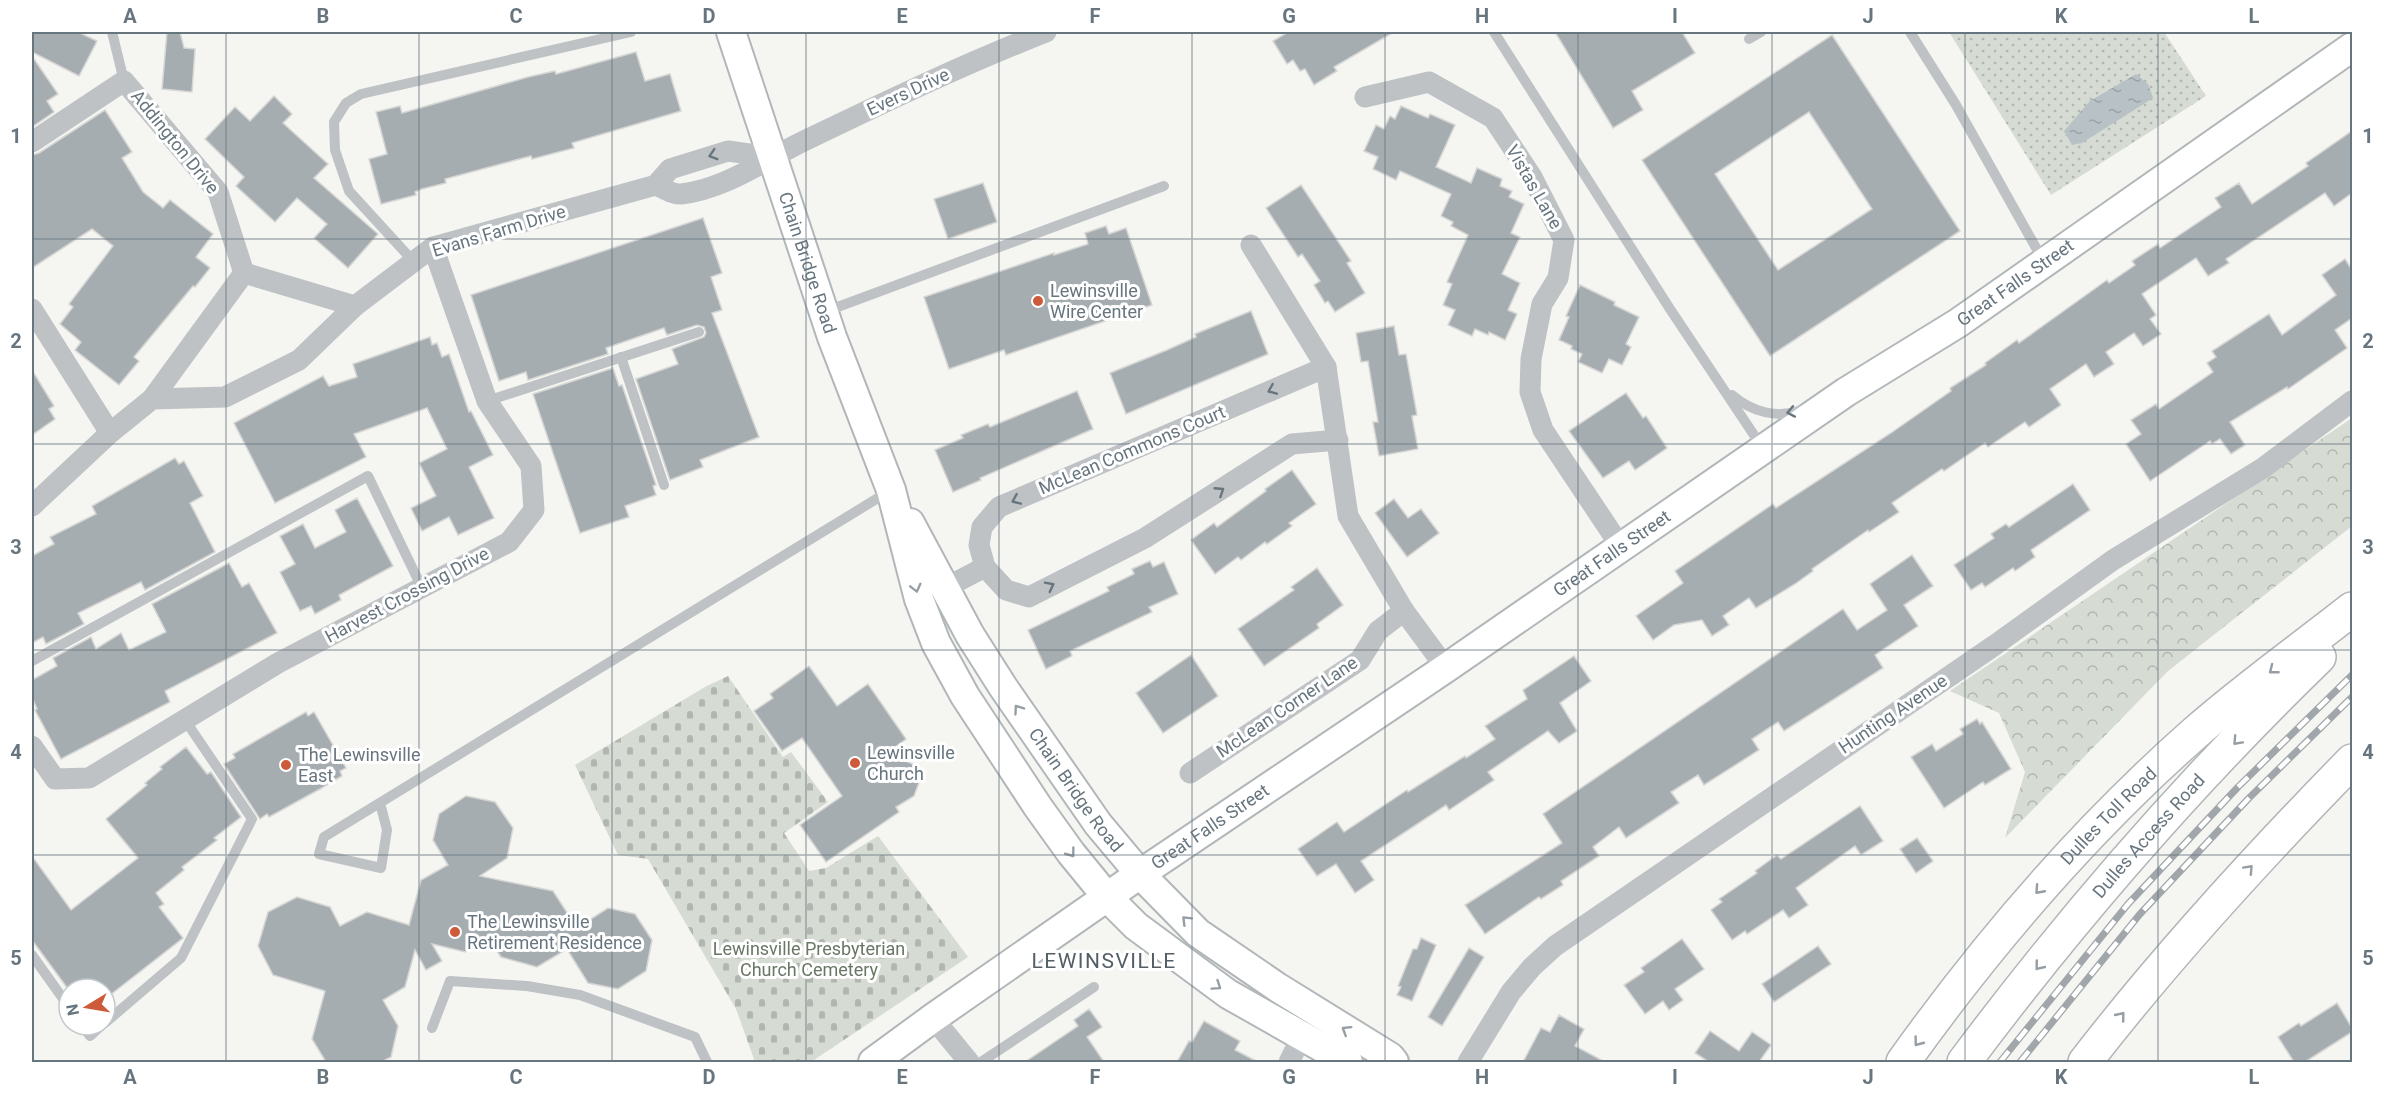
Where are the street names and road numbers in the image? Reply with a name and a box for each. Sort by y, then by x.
street label: Evers Drive [863,63,952,120]
street label: Addington Drive [127,86,224,198]
street label: Vistas Lane [1502,141,1567,233]
street label: Chain Bridge Road [775,189,841,336]
street label: Evans Farm Drive [430,200,568,261]
street label: Great Falls Street [1953,234,2077,330]
street label: McLean Commons Court [1035,401,1228,498]
street label: Great Falls Street [1549,505,1674,601]
street label: Harvest Crossing Drive [321,542,492,647]
street label: McLean Corner Lane [1212,652,1361,762]
street label: Hunting Avenue [1834,670,1951,758]
street label: Chain Bridge Road [1025,724,1128,856]
street label: Dulles Toll Road [2056,763,2161,869]
street label: Dulles Access Road [2088,770,2209,902]
street label: Great Falls Street [1147,779,1273,874]

